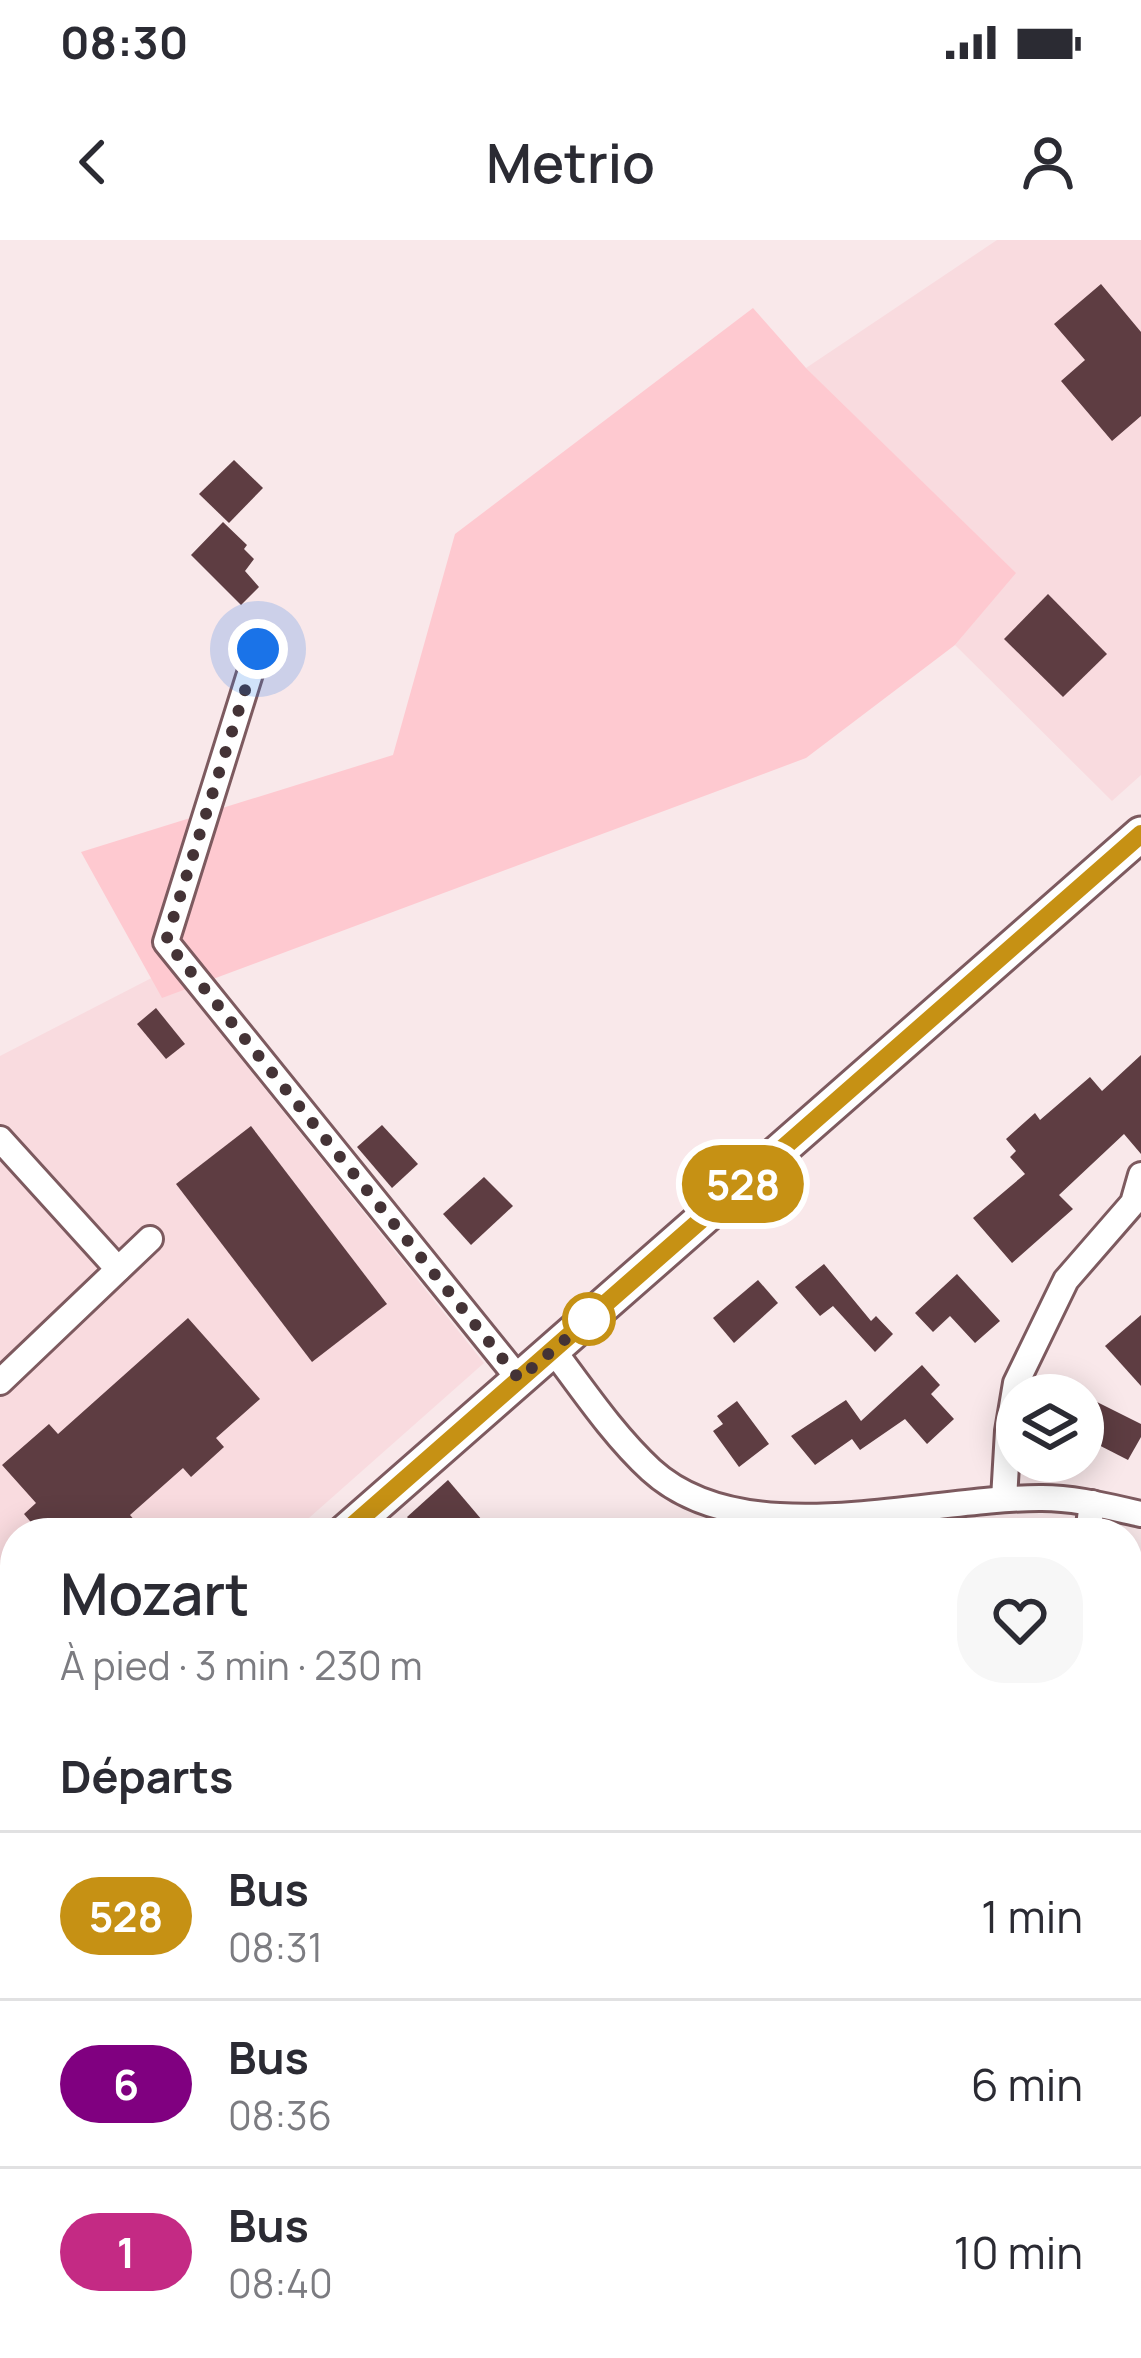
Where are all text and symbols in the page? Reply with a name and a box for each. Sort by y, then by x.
text: 08:30 [60,11,188,73]
text: Metrio [486,125,655,199]
icon: back [60,129,126,195]
icon: person [1015,129,1081,195]
your location [228,619,288,679]
line badge: 528 [674,1145,812,1223]
text: 528 [706,1155,780,1213]
unlabelled marker [564,1294,614,1344]
map controls [996,1374,1104,1482]
button: layers [996,1374,1104,1482]
text: Mozart [60,1554,249,1632]
button: heart [957,1557,1083,1683]
text: À pied · 3 min · 230 m [60,1638,423,1692]
text: Départs [60,1745,233,1807]
text: Bus [228,1858,309,1920]
text: 1 min [981,1885,1083,1947]
text: 528 [89,1887,163,1945]
text: 08:31 [228,1920,323,1974]
text: Bus [228,2026,309,2088]
text: 6 min [971,2053,1083,2115]
text: 6 [113,2055,139,2113]
text: 08:36 [228,2088,332,2142]
text: Bus [228,2194,309,2256]
text: 10 min [954,2221,1083,2283]
text: 1 [117,2223,135,2281]
text: 08:40 [228,2256,333,2310]

